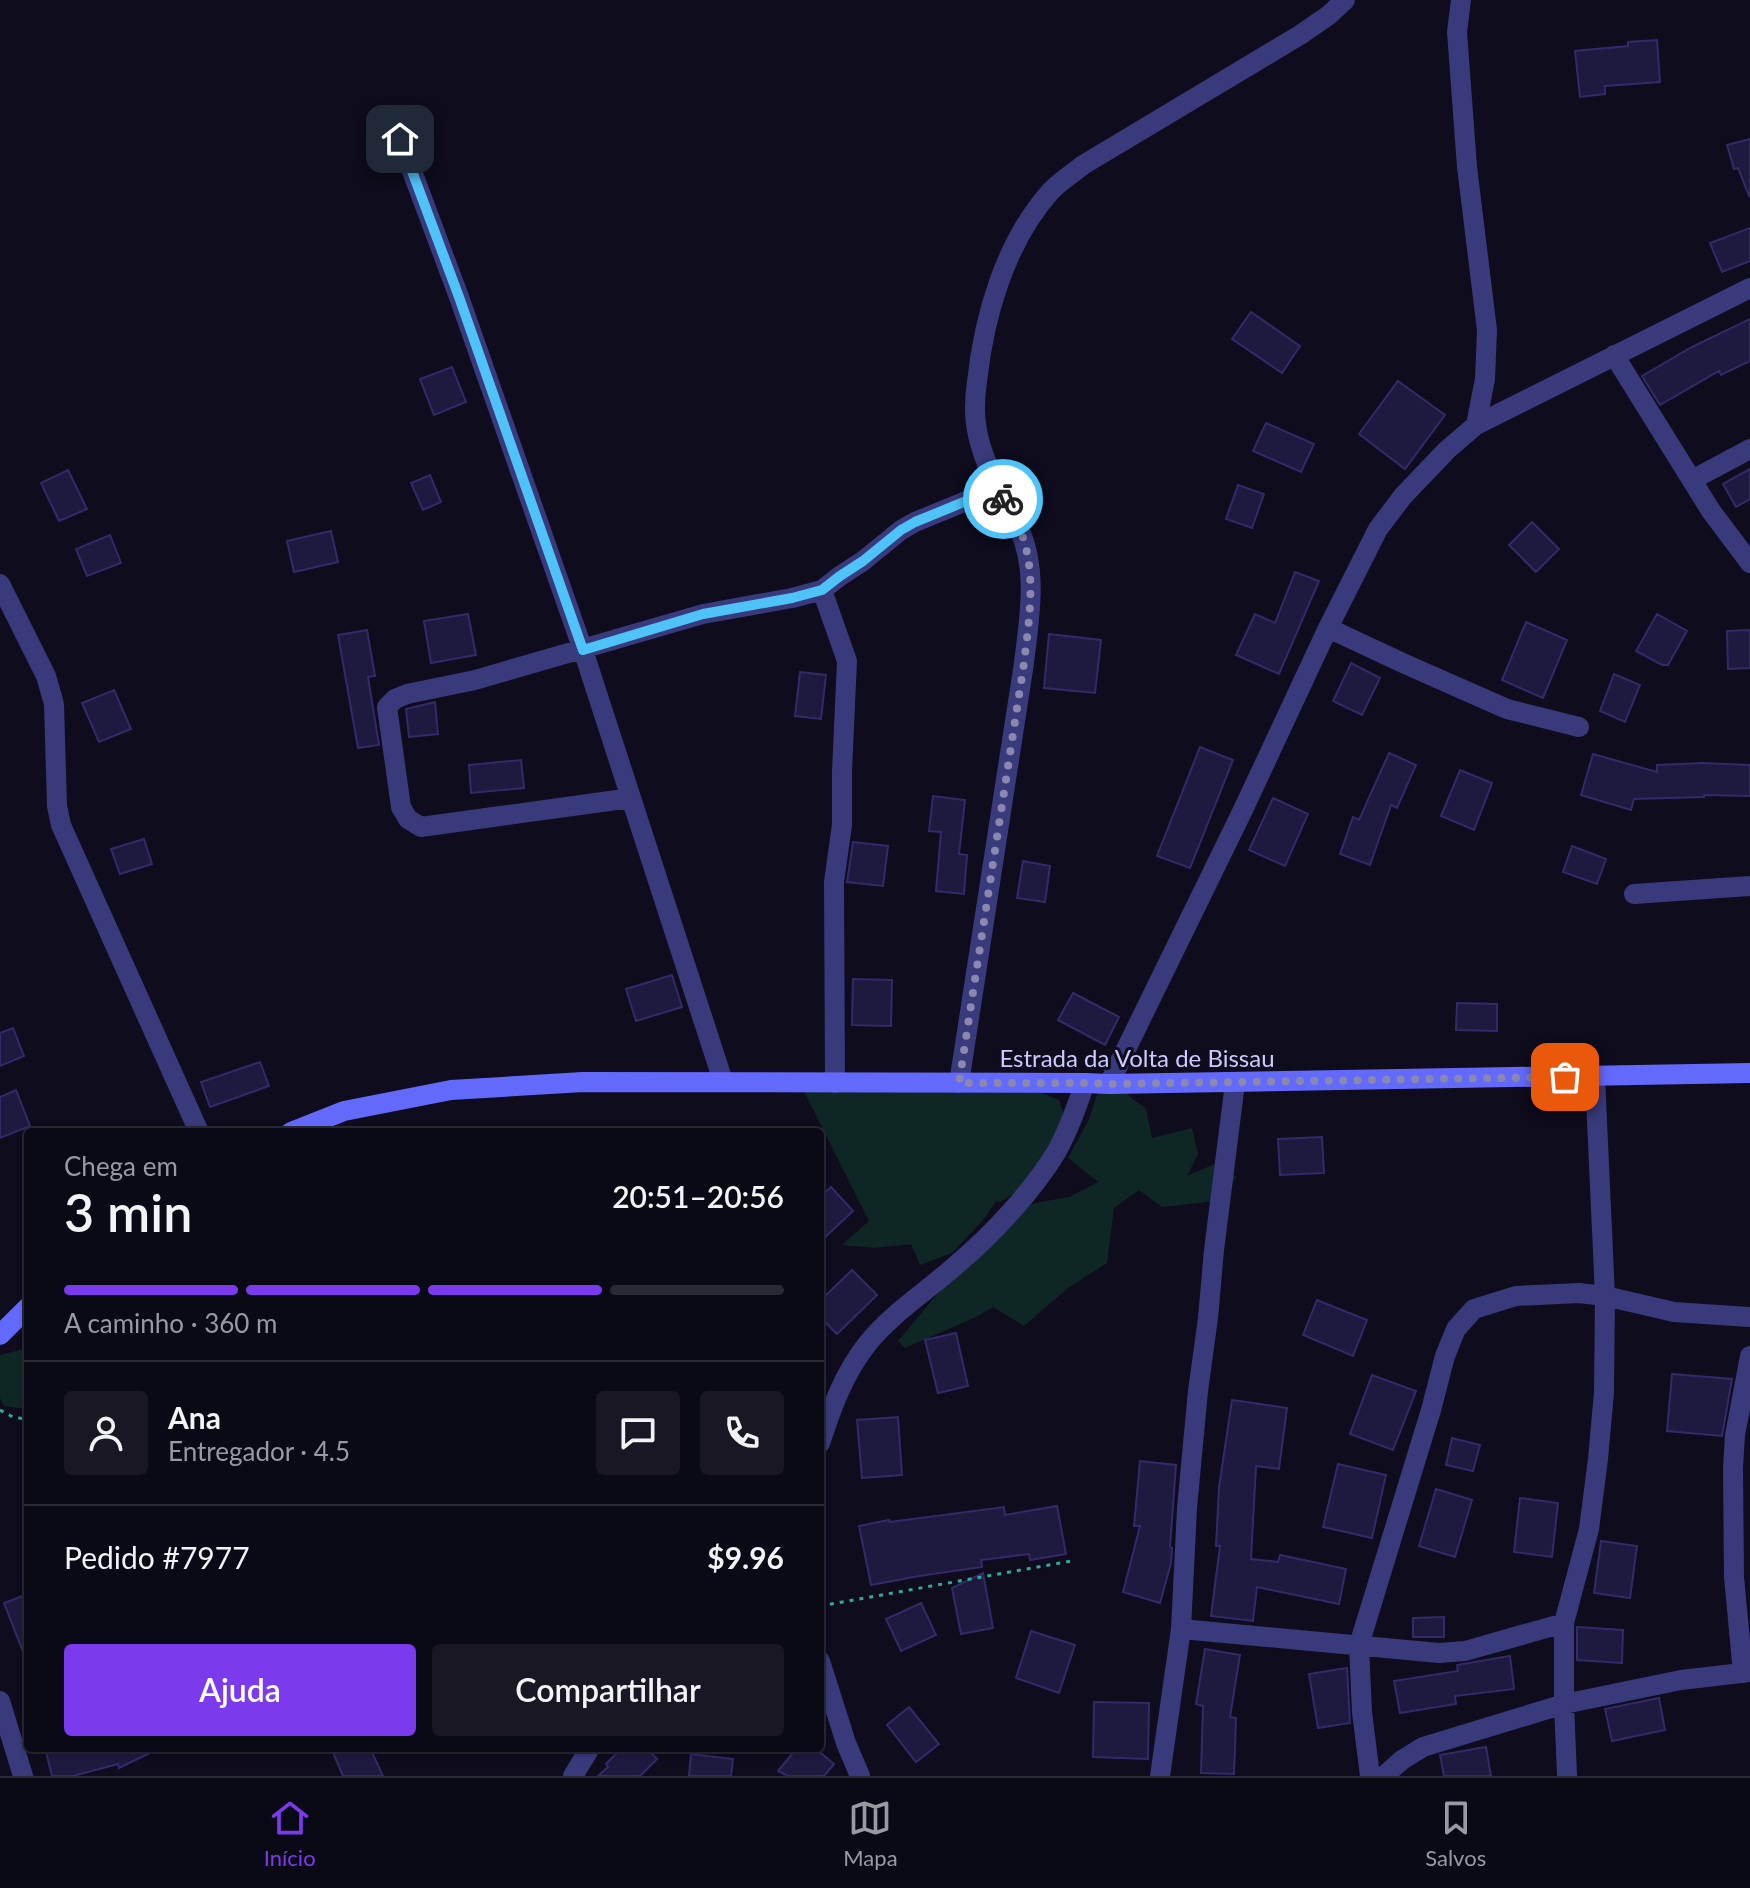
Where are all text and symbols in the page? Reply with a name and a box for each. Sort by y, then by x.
pin [366,105,434,173]
icon: home [378,117,422,161]
courier [963,459,1043,539]
icon: bike [981,477,1025,521]
street label: Estrada da Volta de Bissau [999,1043,1275,1072]
pin [1531,1043,1599,1111]
icon: bag [1543,1055,1587,1099]
text: Chega em [64,1150,178,1182]
text: 20:51–20:56 [612,1178,784,1214]
text: 3 min [64,1181,192,1243]
text: A caminho · 360 m [64,1307,277,1339]
button: person [64,1391,148,1475]
button: chat [596,1391,680,1475]
button: phone [700,1391,784,1475]
text: Ana [168,1399,221,1435]
text: Entregador · 4.5 [168,1435,350,1467]
text: Pedido #7977 [64,1539,250,1575]
text: $9.96 [707,1539,784,1575]
button: Ajuda [64,1644,416,1736]
button: Compartilhar [432,1644,784,1736]
tab: Início [264,1796,316,1871]
tab: Mapa [843,1796,898,1871]
tab: Salvos [1425,1796,1486,1871]

